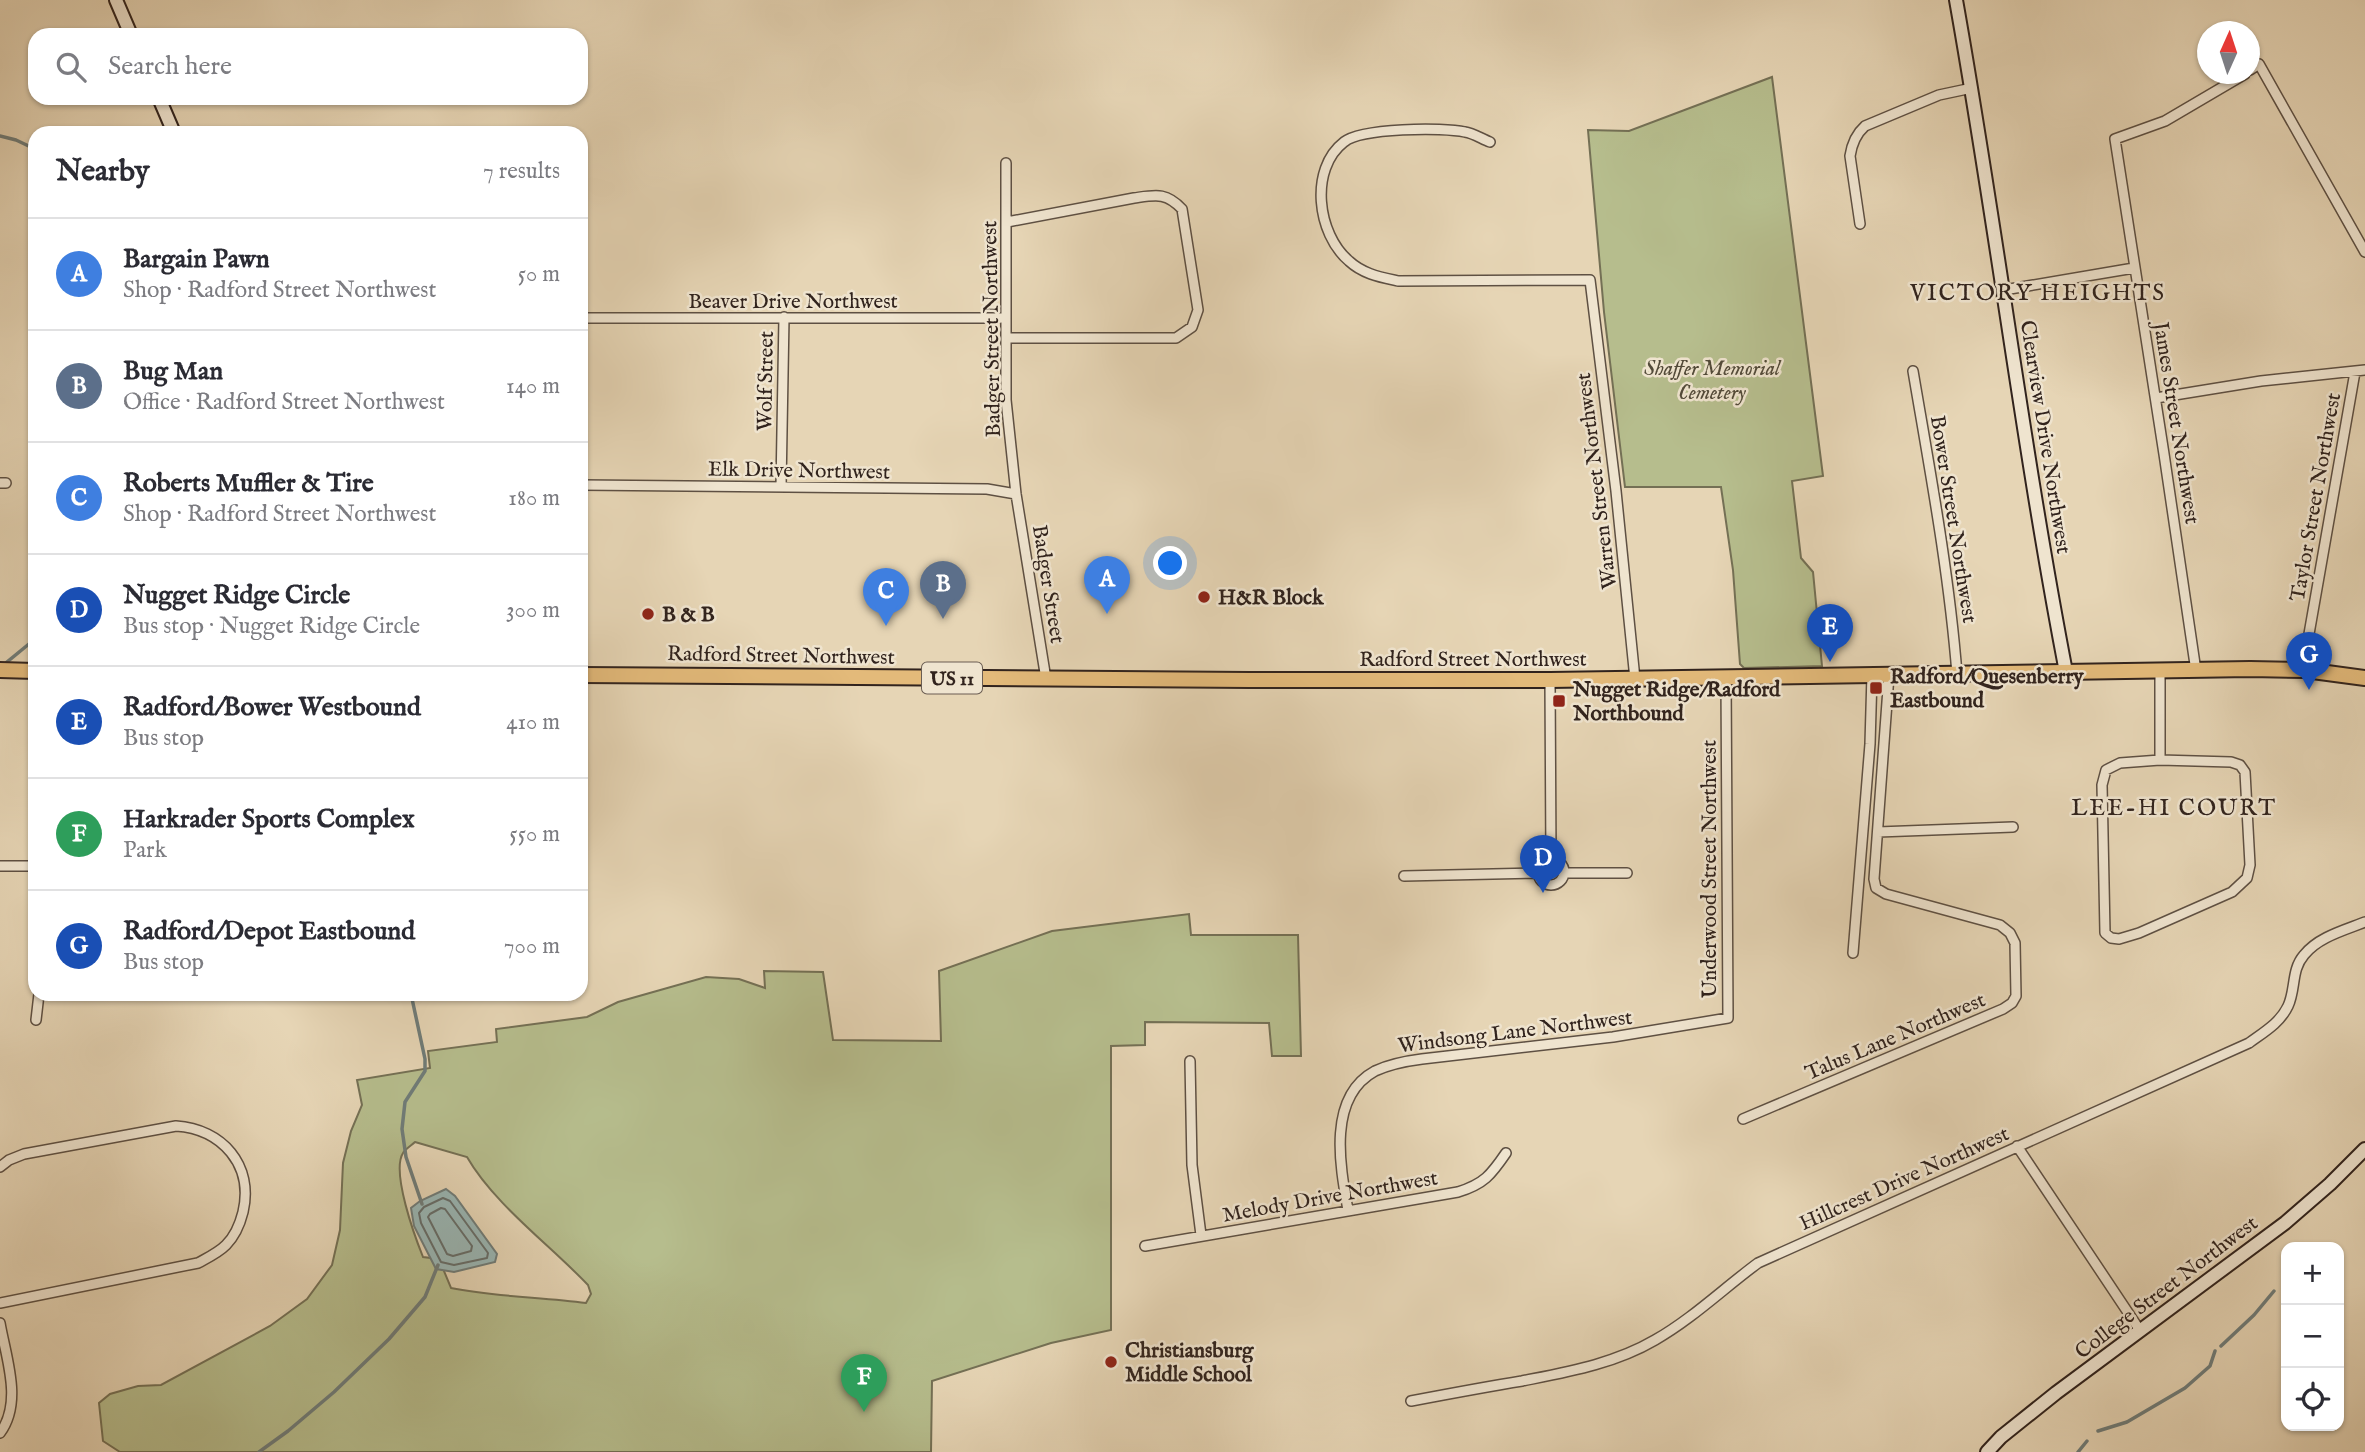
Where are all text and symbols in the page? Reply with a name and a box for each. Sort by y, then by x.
north arrow [2197,21,2260,84]
search box [28,28,588,105]
icon: search [52,48,90,86]
text: Search here [108,50,232,83]
text: Nearby [56,153,149,191]
text: 7 results [483,157,560,186]
street label: Badger Street Northwest [977,220,1008,438]
text: Bargain Pawn [123,243,269,276]
text: A [71,260,87,289]
text: 50 m [518,260,560,289]
text: Shop · Radford Street Northwest [123,276,436,305]
district label: VICTORY HEIGHTS [1909,279,2166,308]
street label: Beaver Drive Northwest [688,289,898,316]
street label: James Street Northwest [2146,318,2205,526]
street label: Clearview Drive Northwest [2013,319,2076,556]
street label: Wolf Street [752,331,781,431]
text: Bug Man [123,355,223,388]
park label: Shaffer Memorial Cemetery [1644,356,1782,407]
street label: Warren Street Northwest [1571,371,1624,591]
text: B [71,372,87,401]
text: 140 m [506,372,560,401]
text: Office · Radford Street Northwest [123,388,445,417]
street label: Taylor Street Northwest [2285,391,2348,604]
street label: Bower Street Northwest [1923,413,1982,625]
street label: Elk Drive Northwest [708,456,890,487]
text: Roberts Muffler & Tire [123,467,374,500]
text: C [71,484,87,513]
text: 180 m [508,484,560,513]
text: Shop · Radford Street Northwest [123,500,436,529]
street label: Badger Street [1025,523,1070,645]
your location [1153,546,1187,580]
pin: A [1084,556,1130,614]
pin: B [920,561,966,619]
pin: C [863,568,909,626]
text: Nugget Ridge Circle [123,579,350,612]
place label: H&R Block [1218,585,1324,612]
marker: H&R Block [1196,589,1212,605]
text: D [70,596,88,625]
text: 300 m [506,596,560,625]
place label: B & B [662,602,715,629]
pin: E [1807,604,1853,662]
marker: B & B [640,606,656,622]
text: Bus stop · Nugget Ridge Circle [123,612,420,641]
pin: G [2286,632,2332,690]
street label: Radford Street Northwest [667,641,895,672]
street label: Radford Street Northwest [1359,647,1587,674]
road number: US 11 [922,663,982,694]
place label: Radford/Quesenberry Eastbound [1890,664,2084,715]
place label: Nugget Ridge/Radford Northbound [1572,677,1781,728]
marker: Radford/Quesenberry Eastbound [1868,680,1884,696]
text: Radford/Bower Westbound [123,691,421,724]
marker: Nugget Ridge/Radford Northbound [1551,693,1567,709]
text: E [71,708,87,737]
text: 410 m [506,708,560,737]
text: Bus stop [123,724,204,753]
street label: Underwood Street Northwest [1697,740,1724,998]
district label: LEE-HI COURT [2071,794,2277,823]
text: Harkrader Sports Complex [123,803,415,836]
text: F [72,820,86,849]
text: 550 m [509,820,560,849]
pin: D [1520,835,1566,893]
text: Park [123,836,167,865]
text: Radford/Depot Eastbound [123,915,415,948]
text: G [70,932,88,961]
text: 700 m [504,932,560,961]
text: Bus stop [123,948,204,977]
street label: Talus Lane Northwest [1801,987,1990,1088]
street label: Windsong Lane Northwest [1397,1005,1634,1060]
street label: Hillcrest Drive Northwest [1796,1121,2014,1238]
street label: Melody Drive Northwest [1220,1165,1440,1230]
street label: College Street Northwest [2070,1211,2264,1366]
map controls [2281,1242,2344,1431]
button: + [2281,1242,2344,1305]
button: − [2281,1305,2344,1368]
place label: Christiansburg Middle School [1125,1338,1254,1389]
pin: F [841,1354,887,1412]
marker: Christiansburg Middle School [1103,1354,1119,1370]
button: locate [2281,1368,2344,1431]

